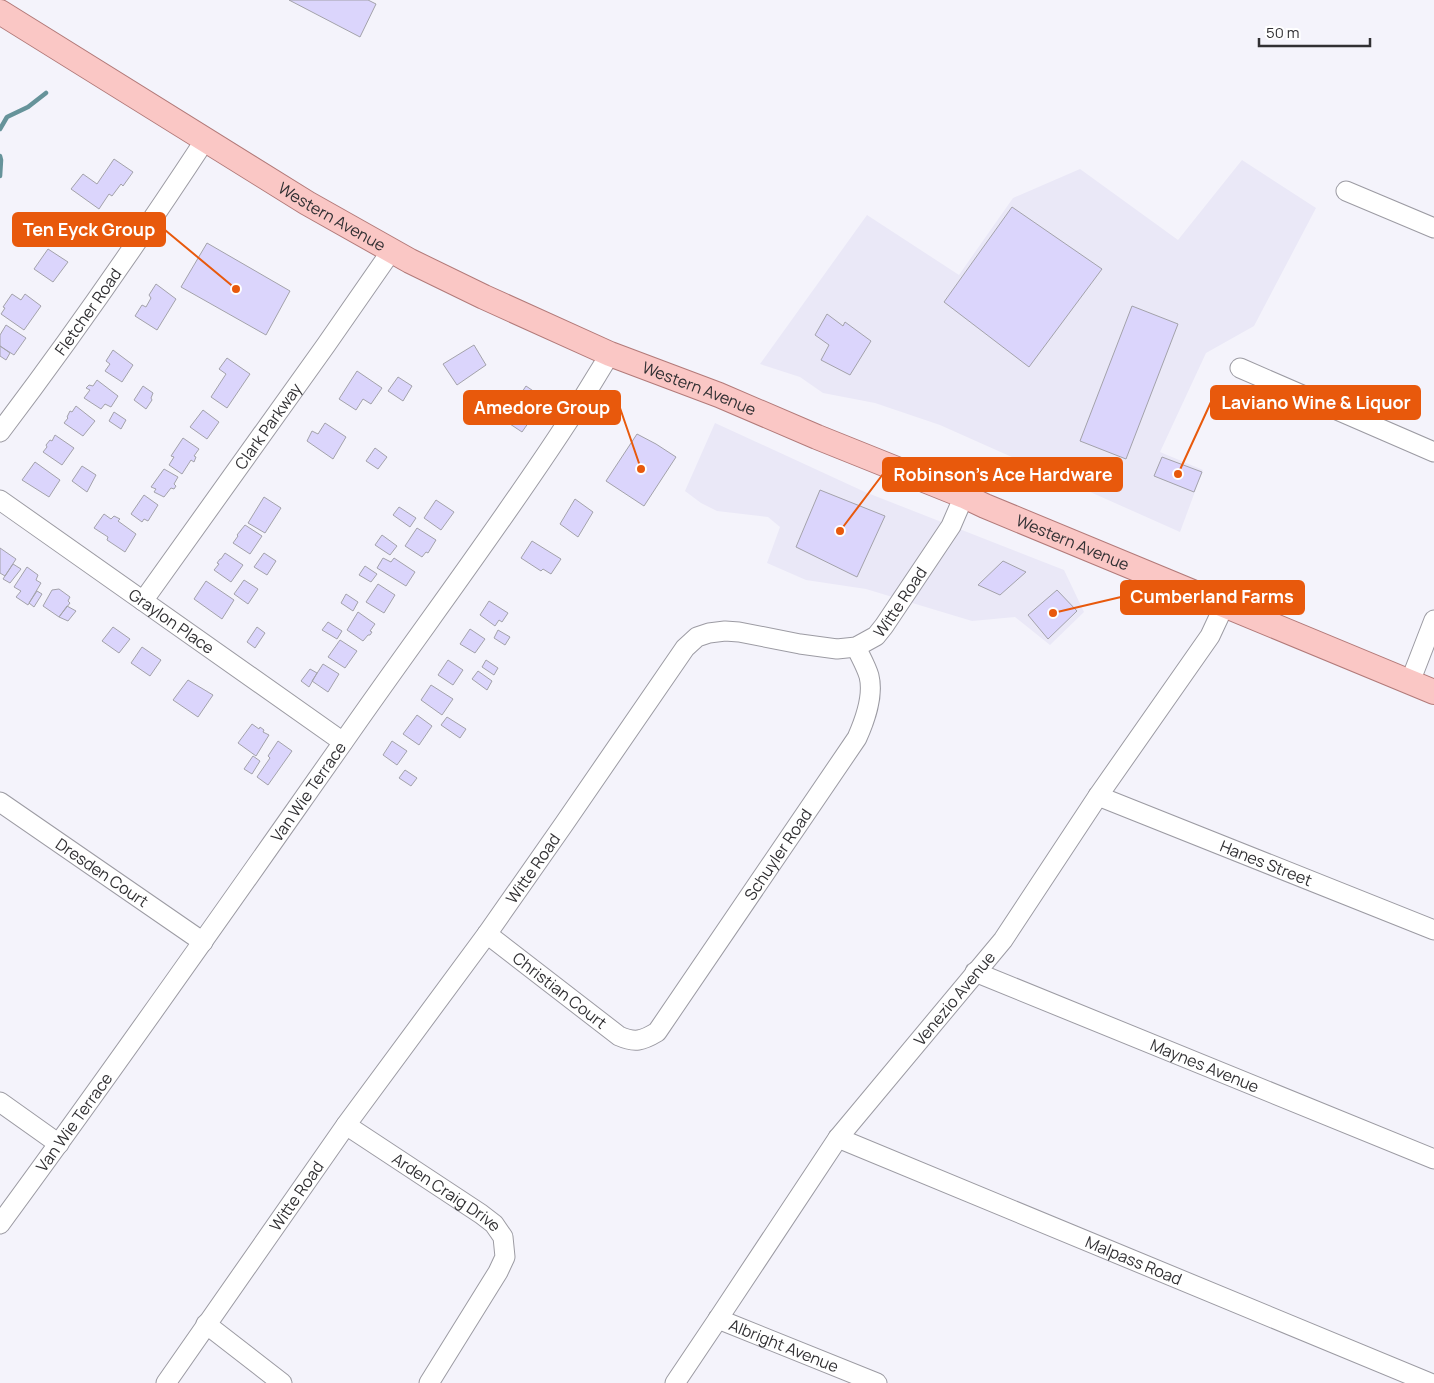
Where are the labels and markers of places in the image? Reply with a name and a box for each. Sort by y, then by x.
callout: Ten Eyck Group [13,213,165,246]
callout: Laviano Wine & Liquor [1211,386,1420,419]
callout: Amedore Group [464,391,620,424]
callout: Robinson's Ace Hardware [883,458,1122,491]
callout: Cumberland Farms [1121,581,1304,614]

